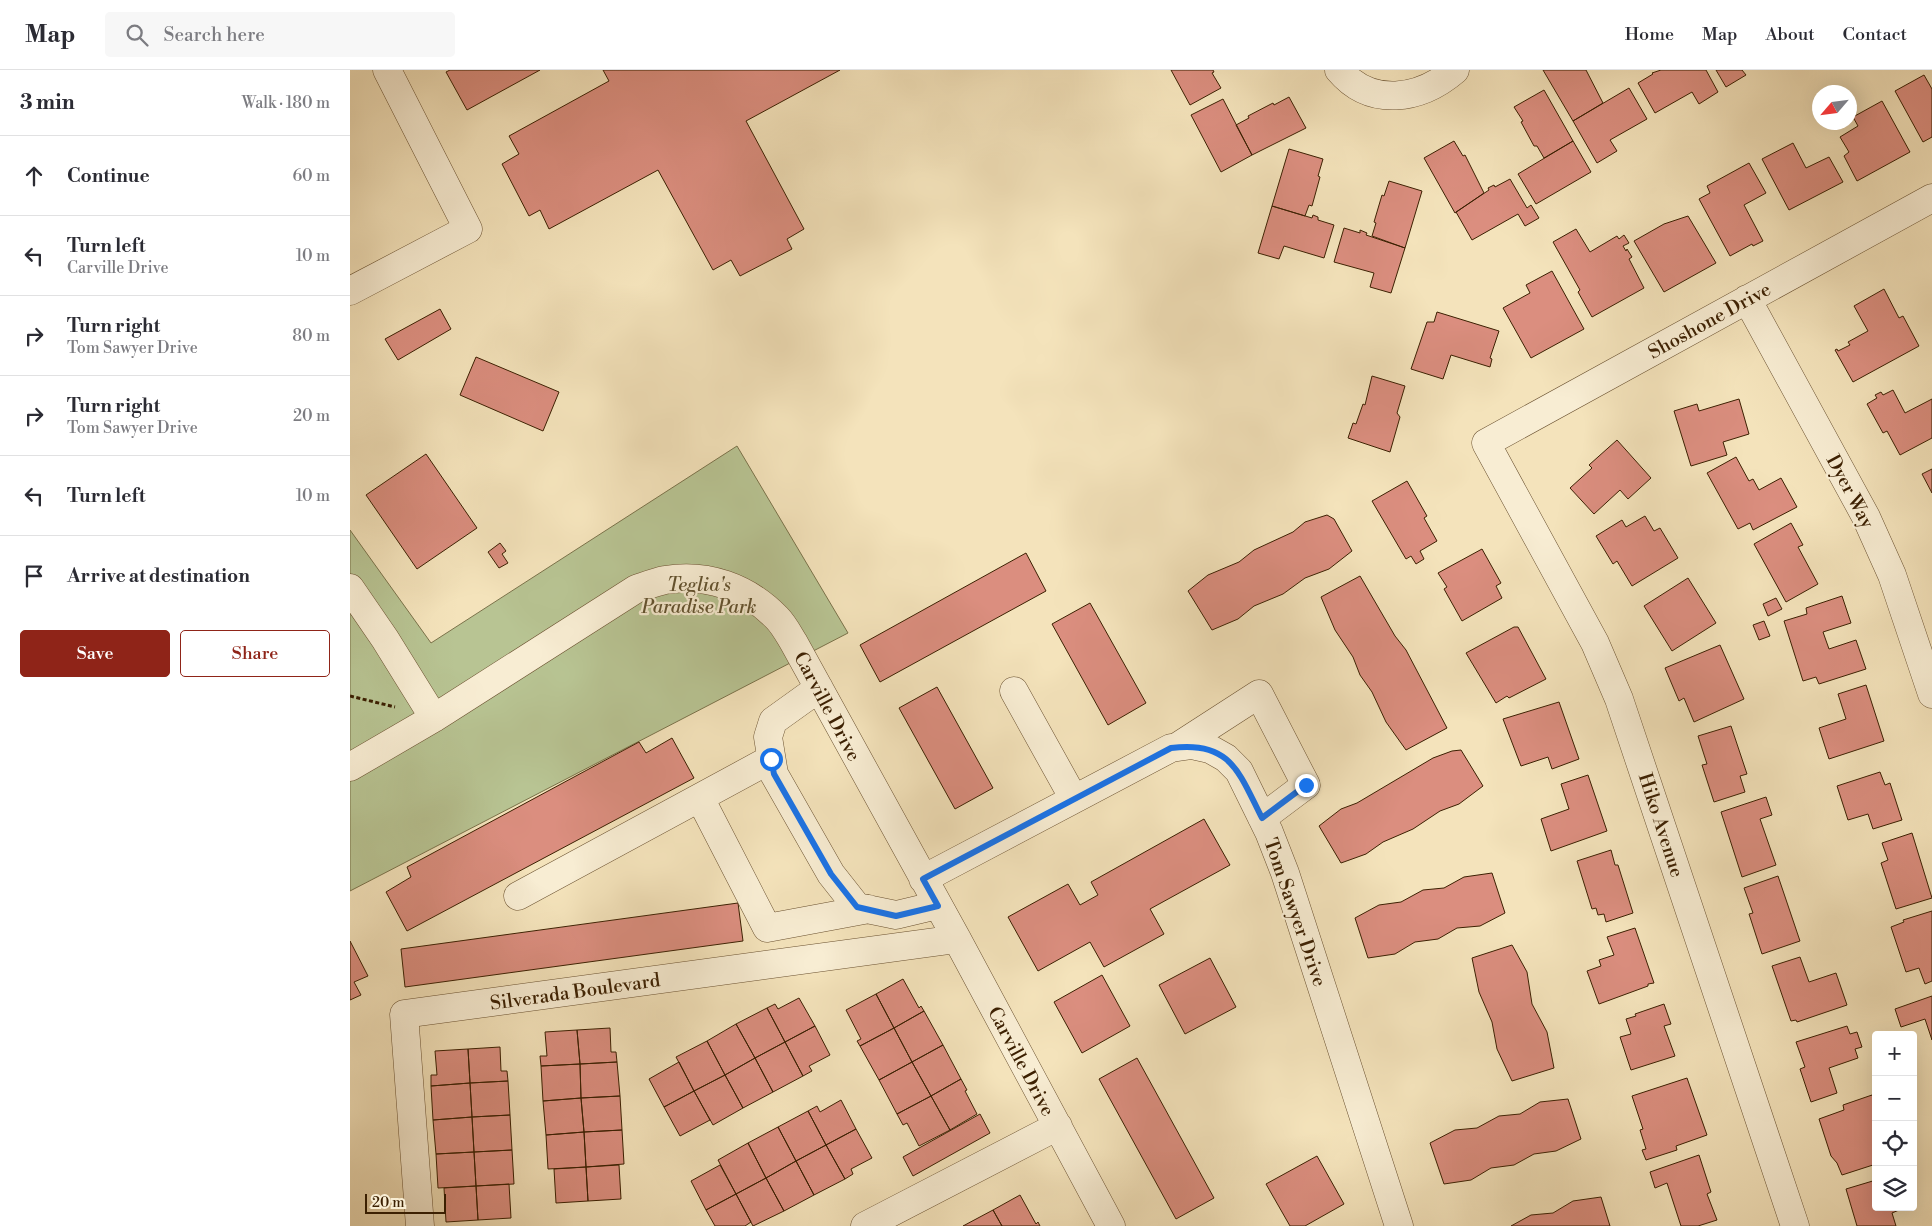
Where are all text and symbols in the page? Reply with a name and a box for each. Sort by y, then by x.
search box [105,12,455,57]
text: Map [25,20,75,50]
icon: search [123,21,151,49]
text: Search here [163,23,265,47]
text: Home [1625,23,1674,46]
text: Map [1702,23,1738,46]
text: About [1766,23,1815,46]
text: Contact [1843,23,1907,46]
north arrow [1812,85,1857,130]
text: 3 min [20,90,75,116]
text: Walk · 180 m [242,93,330,113]
icon: ahead [20,162,48,190]
text: Continue [67,164,150,188]
text: 60 m [292,166,330,186]
text: Turn left [67,234,146,258]
icon: left [20,242,48,270]
text: 10 m [296,246,330,266]
text: Carville Drive [67,258,168,278]
street label: Shoshone Drive [1644,277,1775,364]
text: Turn right [67,314,160,338]
icon: right [20,322,48,350]
text: 80 m [292,326,330,346]
text: Tom Sawyer Drive [67,338,198,358]
text: Turn right [67,394,160,418]
icon: right [20,402,48,430]
text: 20 m [293,406,330,426]
text: Tom Sawyer Drive [67,418,198,438]
street label: Dyer Way [1821,450,1880,533]
icon: left [20,482,48,510]
text: Turn left [67,484,146,508]
text: 10 m [296,486,330,506]
icon: arrive [20,562,48,590]
text: Arrive at destination [67,564,250,588]
park label: Teglia's Paradise Park [641,573,756,619]
button: Save [20,630,170,677]
button: Share [180,630,330,677]
street label: Carville Drive [788,648,866,765]
route start [760,748,783,771]
street label: Hiko Avenue [1633,770,1689,881]
route end [1295,774,1318,797]
street label: Tom Sawyer Drive [1258,835,1332,990]
street label: Silverada Boulevard [488,968,662,1016]
street label: Carville Drive [982,1003,1060,1120]
map controls [1872,1031,1917,1211]
button: + [1872,1031,1917,1076]
button: − [1872,1076,1917,1121]
button: locate [1872,1121,1917,1166]
button: layers [1872,1166,1917,1211]
scale bar [365,1191,446,1214]
text: 20 m [372,1194,404,1212]

